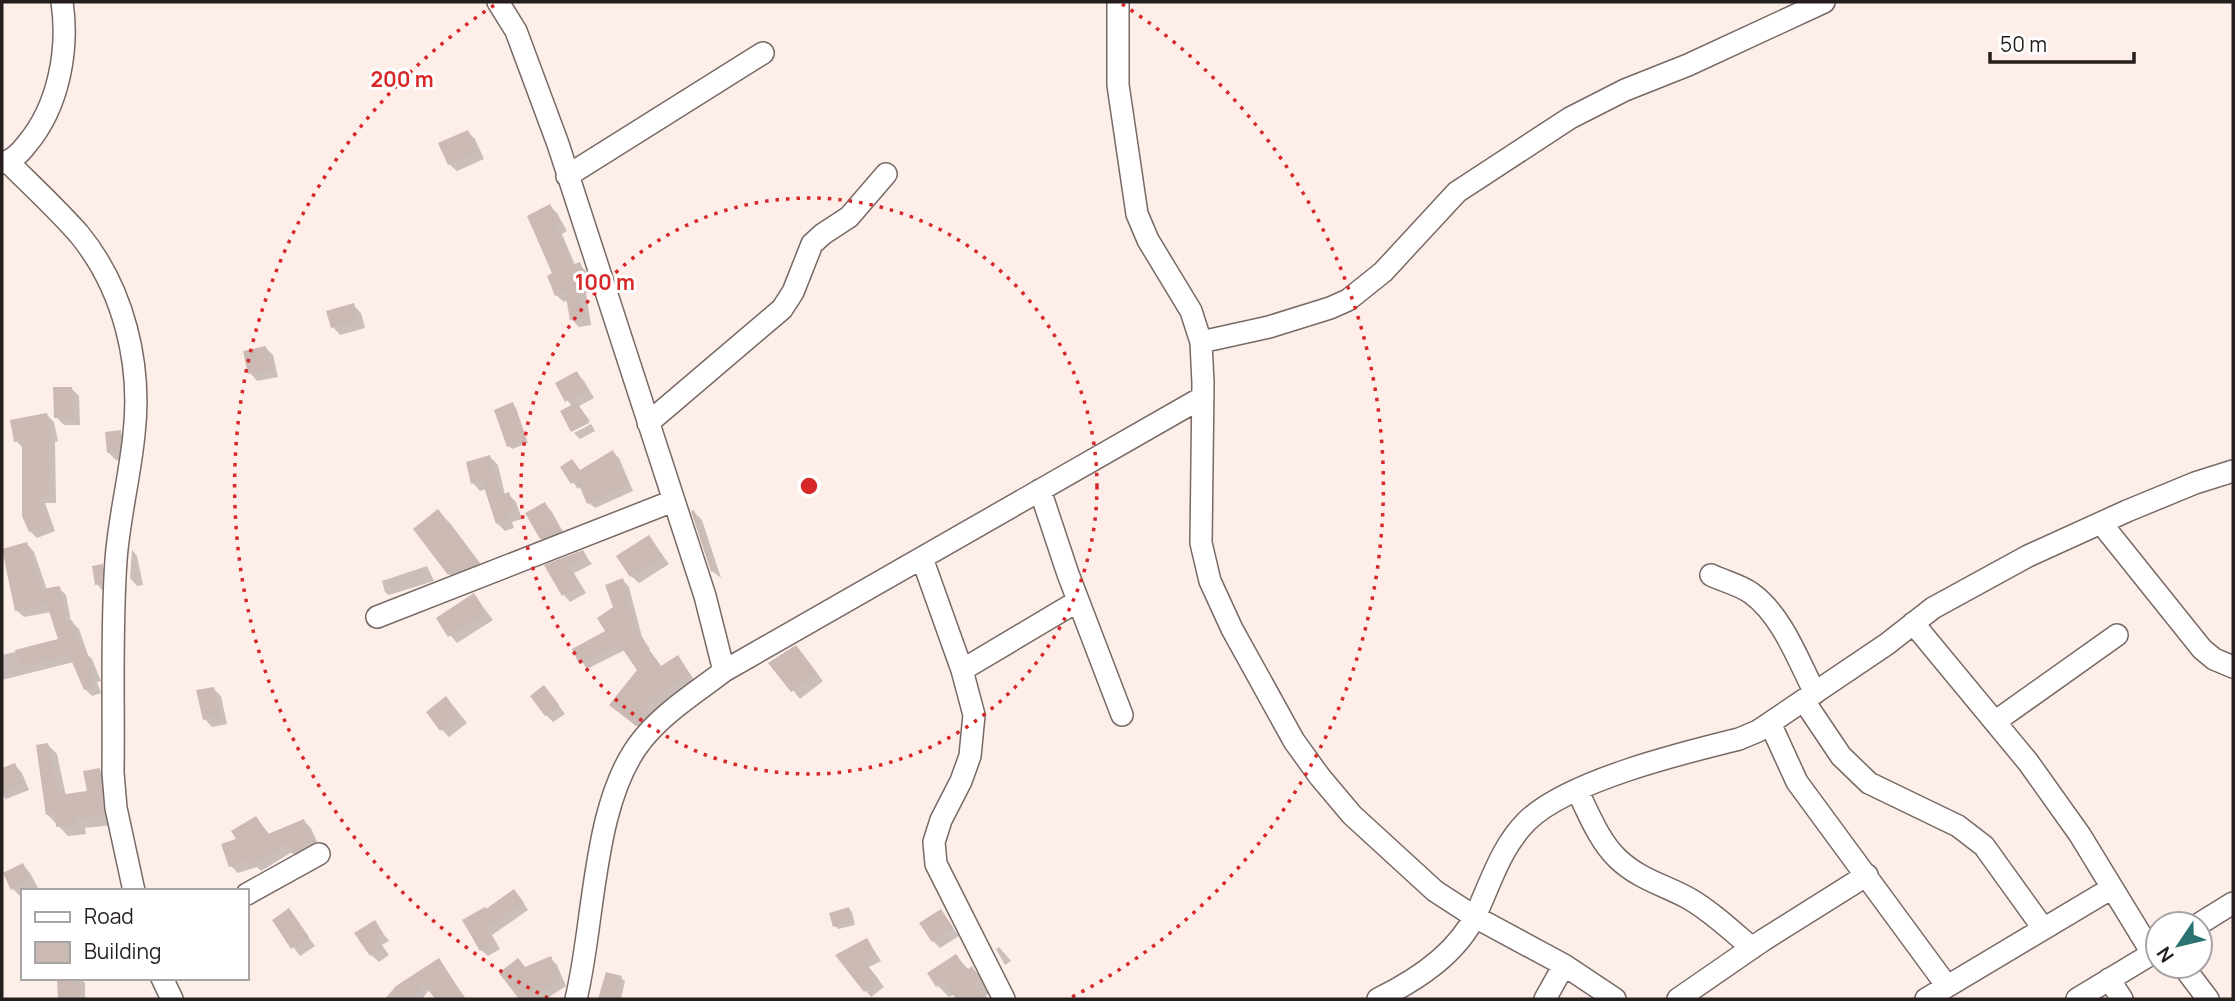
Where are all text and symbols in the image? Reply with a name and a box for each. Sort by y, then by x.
scale bar [1990,21,2134,65]
text: 50 m [2000,30,2047,58]
text: 200 m [370,65,434,93]
text: 100 m [575,268,635,296]
centre of rings [797,474,821,498]
legend [21,889,248,980]
text: Road [84,902,134,930]
north arrow [2144,910,2214,980]
text: Building [84,937,161,965]
text: N [2151,942,2180,968]

